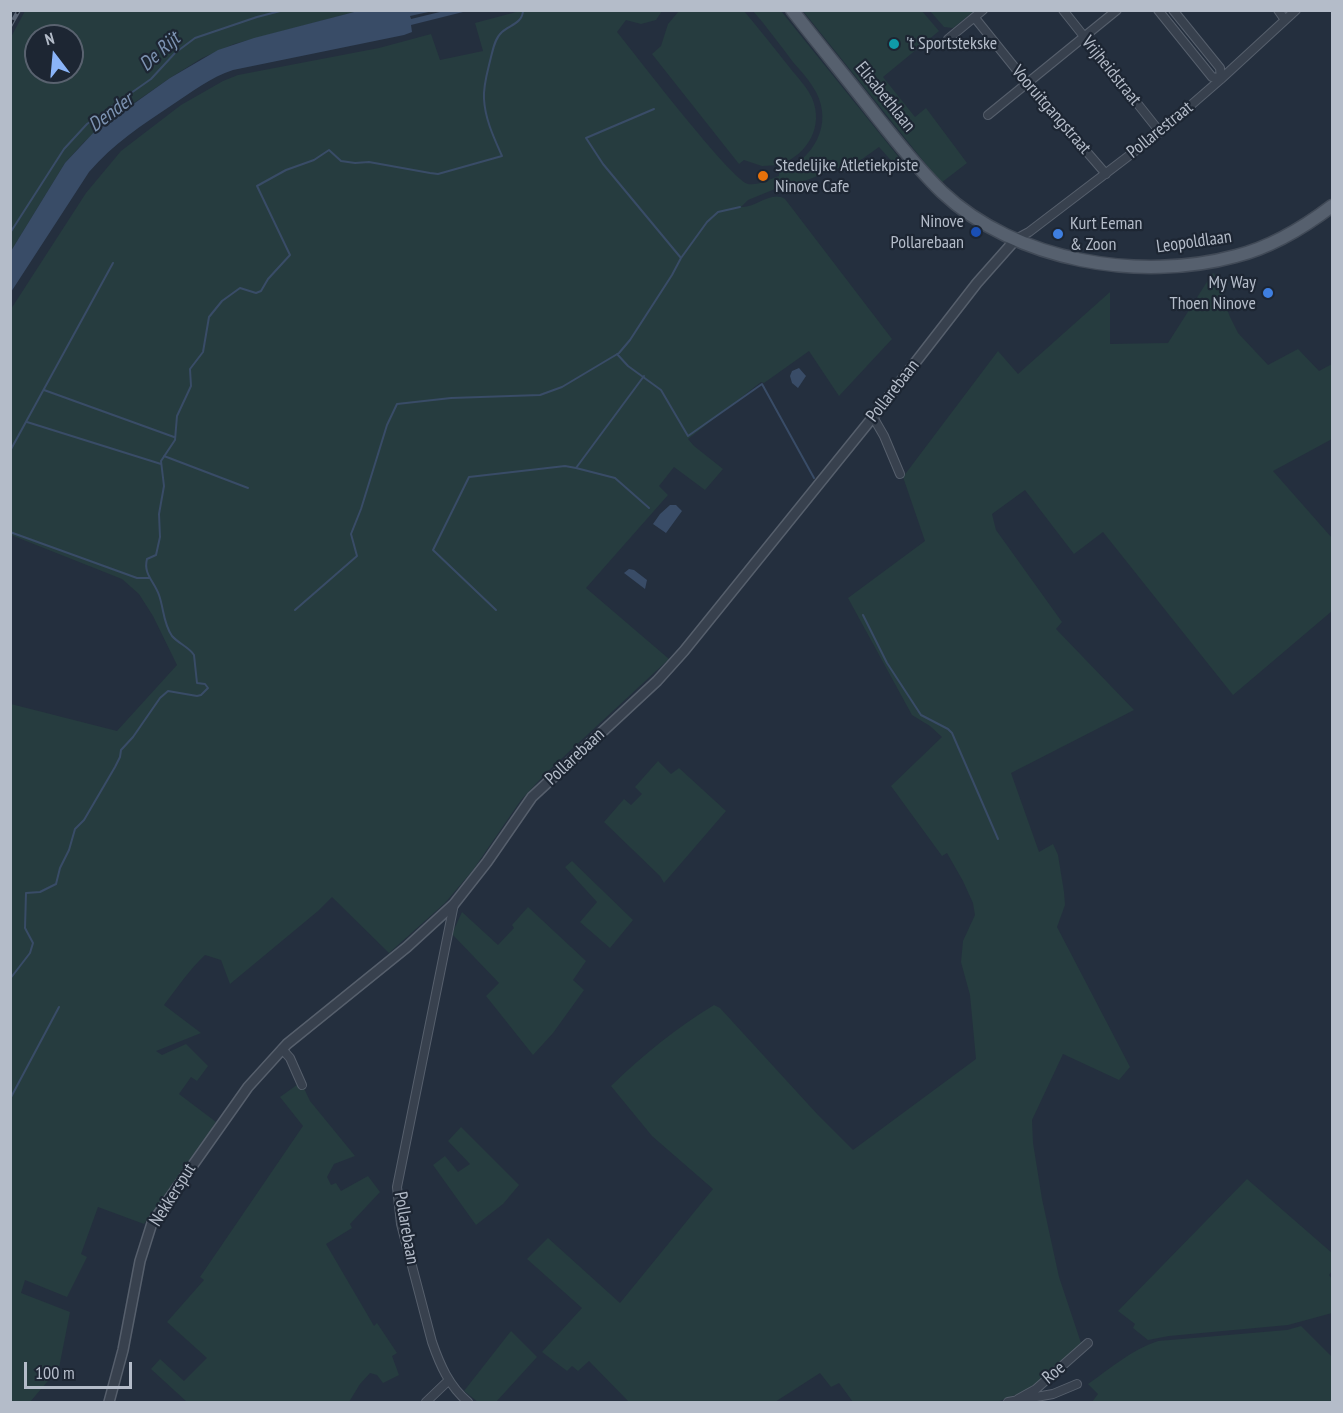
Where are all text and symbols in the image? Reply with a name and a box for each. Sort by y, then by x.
north arrow [24,24,84,84]
water label: De Rijt [135,27,185,77]
text: N [43,28,56,49]
street label: Vrijheidstraat [1077,32,1145,110]
place label: 't Sportstekske [906,33,997,55]
marker: 't Sportstekske [887,37,901,51]
street label: Elisabethlaan [850,58,920,136]
street label: Vooruitgangstraat [1007,61,1095,159]
water label: Dender [84,88,138,138]
street label: Pollarestraat [1123,97,1197,163]
place label: Stedelijke Atletiekpiste Ninove Cafe [775,155,918,198]
marker: Stedelijke Atletiekpiste Ninove Cafe [756,169,770,183]
place label: Ninove Pollarebaan [891,211,964,254]
place label: Kurt Eeman & Zoon [1070,213,1142,256]
marker: Ninove Pollarebaan [969,225,983,239]
street label: Leopoldlaan [1155,226,1233,258]
marker: Kurt Eeman & Zoon [1051,227,1065,241]
place label: My Way Thoen Ninove [1170,272,1256,314]
marker: My Way Thoen Ninove [1261,286,1275,300]
street label: Pollarebaan [862,355,924,427]
street label: Pollarebaan [541,724,609,790]
street label: Nekkersput [145,1160,201,1230]
street label: Pollarebaan [389,1190,423,1266]
scale bar [27,1350,135,1388]
street label: Roe [1038,1357,1070,1389]
text: 100 m [35,1361,75,1384]

